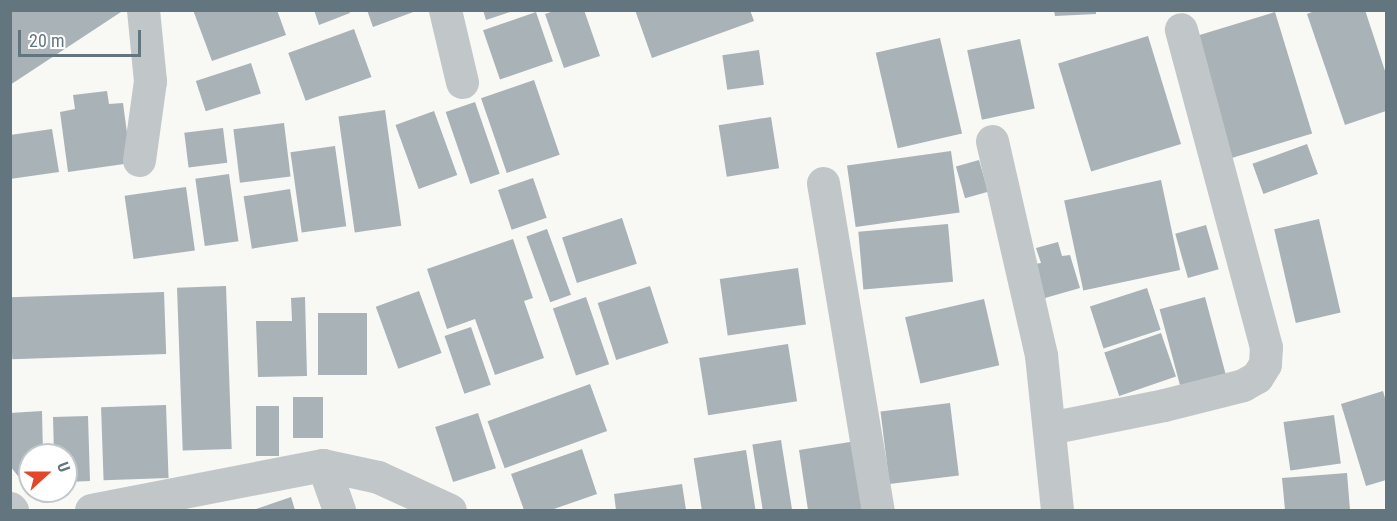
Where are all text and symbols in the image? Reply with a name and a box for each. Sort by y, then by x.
scale bar [21,18,144,56]
text: 20 m [29,30,64,51]
north arrow [18,443,78,503]
text: U [53,459,74,475]

